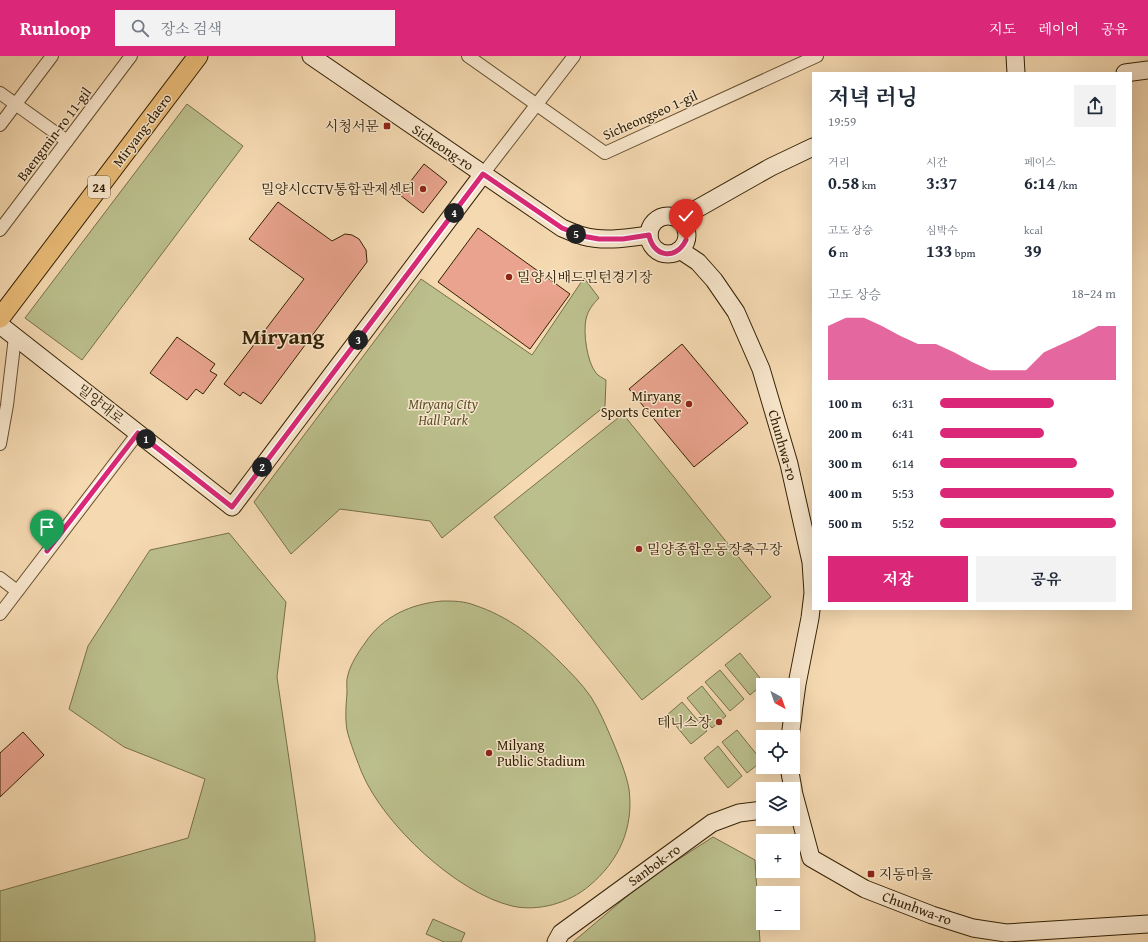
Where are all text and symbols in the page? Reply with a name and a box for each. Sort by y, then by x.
search box [115,10,395,46]
text: Runloop [20,14,91,42]
icon: search [129,17,151,39]
text: 장소 검색 [161,18,222,39]
text: 지도 [989,19,1016,39]
text: 레이어 [1038,19,1079,39]
text: 공유 [1101,19,1128,39]
text: 저녁 러닝 [828,81,918,113]
street label: Baengmin-ro 11-gil [12,83,96,185]
street label: Sicheongseo 1-gil [599,85,701,145]
button: share [1074,85,1116,127]
street label: Miryang-daero [108,89,176,171]
text: 19:59 [828,112,856,131]
place label: 시청서문 [325,116,379,136]
street label: Sicheong-ro [408,119,478,175]
marker: 시청서문 [382,121,392,131]
text: 거리 [828,154,849,170]
text: 시간 [926,154,947,170]
text: 페이스 [1024,154,1056,170]
text: 0.58 [828,170,859,195]
text: 3:37 [926,170,957,195]
text: 6:14 [1024,170,1055,195]
road number: 24 [88,176,110,198]
text: km [859,177,876,193]
text: /km [1055,177,1077,193]
place label: 밀양시CCTV통합관제센터 [261,179,415,199]
marker: 밀양시CCTV통합관제센터 [418,184,428,194]
pin [669,199,703,240]
pin: 4 [444,203,464,223]
text: 4 [451,205,457,221]
icon: check [675,205,697,227]
text: 고도 상승 [828,222,873,238]
text: 심박수 [926,222,958,238]
text: kcal [1024,222,1043,238]
pin: 5 [566,224,586,244]
text: 5 [573,226,579,242]
text: 6 [828,238,837,263]
text: 133 [926,238,952,263]
text: 39 [1024,238,1042,263]
text: m [837,245,848,261]
text: bpm [952,245,975,261]
place label: 밀양시배드민턴경기장 [517,267,653,287]
marker: 밀양시배드민턴경기장 [504,272,514,282]
text: 18–24 m [1071,284,1116,303]
text: 고도 상승 [828,285,881,304]
district label: Miryang [242,320,325,352]
pin: 3 [348,330,368,350]
text: 3 [355,332,361,348]
street label: 밀양대로 [74,379,129,429]
place label: Miryang Sports Center [601,386,681,422]
park label: Miryang City Hall Park [408,394,478,430]
text: 100 m [828,394,862,413]
text: 6:31 [892,394,914,413]
marker: Miryang Sports Center [684,399,694,409]
street label: Chunhwa-ro [763,407,803,483]
text: 200 m [828,424,862,443]
text: 6:41 [892,424,914,443]
pin: 1 [136,429,156,449]
text: 1 [143,431,149,447]
text: 300 m [828,454,862,473]
text: 6:14 [892,454,914,473]
pin: 2 [252,457,272,477]
text: 2 [259,459,265,475]
text: 400 m [828,484,862,503]
text: 5:53 [892,484,914,503]
pin [30,510,64,551]
text: 500 m [828,514,862,533]
text: 5:52 [892,514,914,533]
icon: arrive [36,516,58,538]
place label: 밀양종합운동장축구장 [647,539,783,559]
marker: 밀양종합운동장축구장 [634,544,644,554]
button: 저장 [828,556,968,602]
button: 공유 [976,556,1116,602]
north arrow [756,678,800,722]
map controls [756,678,800,930]
place label: 테니스장 [657,712,711,732]
marker: 테니스장 [714,717,724,727]
button: locate [756,730,800,774]
place label: Milyang Public Stadium [497,735,586,771]
marker: Milyang Public Stadium [484,748,494,758]
button: layers [756,782,800,826]
button: + [756,834,800,878]
street label: Sanbok-ro [624,839,684,891]
place label: 지동마을 [879,864,934,884]
marker: 지동마을 [866,869,876,879]
button: − [756,886,800,930]
street label: Chunhwa-ro [879,886,955,930]

